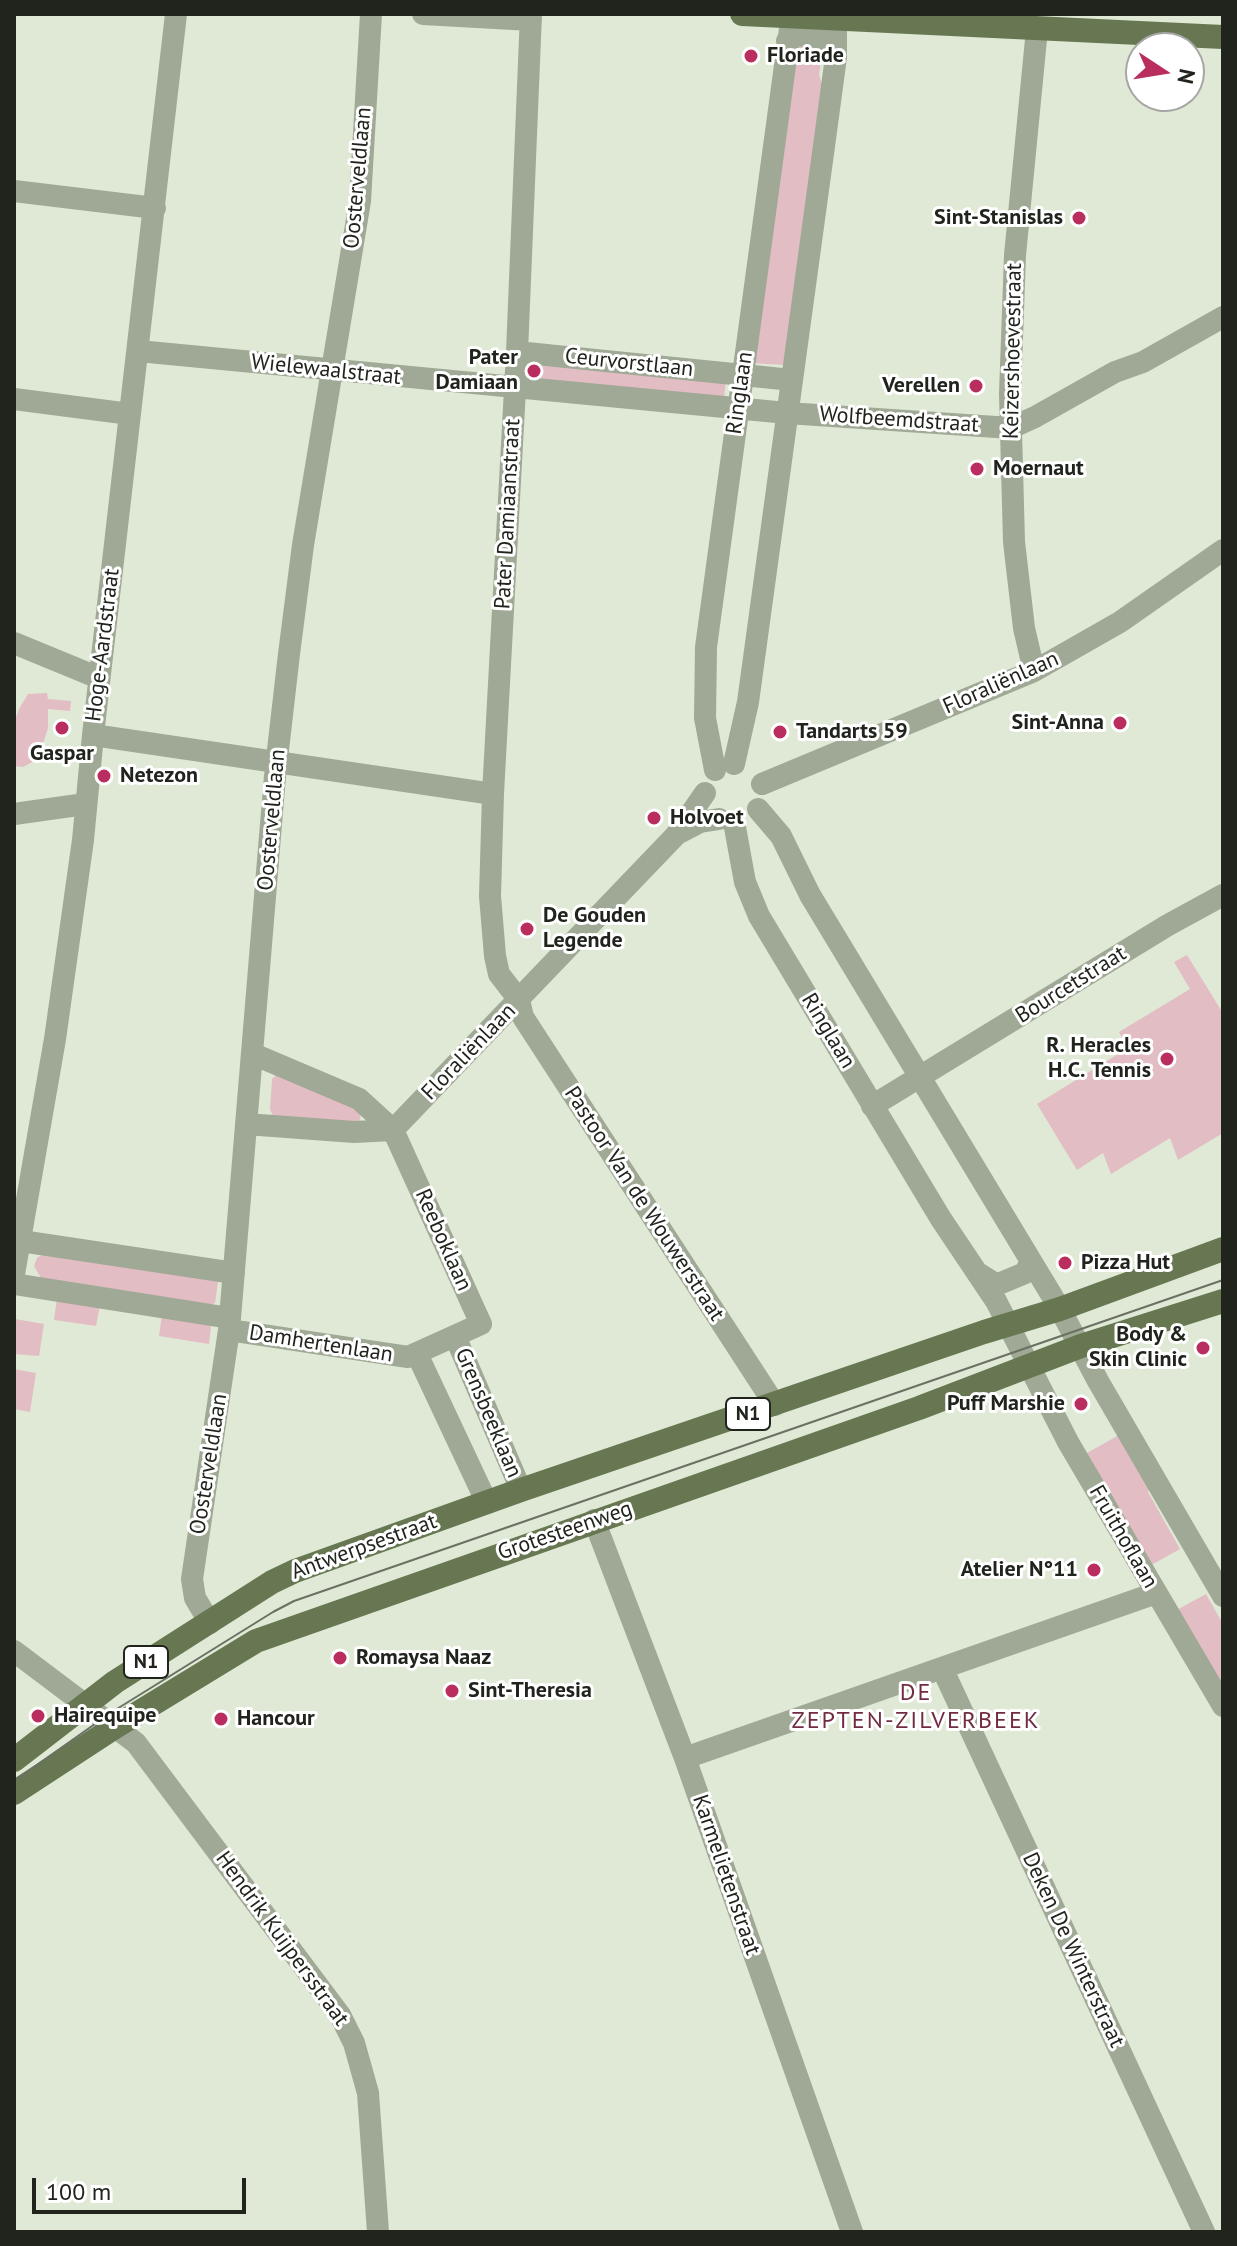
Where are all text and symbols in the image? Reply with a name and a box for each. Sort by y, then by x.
north arrow [1125,32,1205,112]
place label: Floriade [767,43,844,69]
marker: Floriade [742,47,760,65]
text: N [1171,67,1202,87]
street label: Oosterveldlaan [339,106,377,250]
place label: Sint-Stanislas [934,205,1063,231]
marker: Sint-Stanislas [1070,209,1088,227]
street label: Keizershoevestraat [998,263,1028,439]
street label: Ceurvorstlaan [564,343,694,383]
place label: Pater Damiaan [435,345,518,396]
street label: Wielewaalstraat [250,349,402,391]
street label: Ringlaan [721,350,759,436]
marker: Pater Damiaan [525,362,543,380]
place label: Verellen [882,373,960,399]
marker: Verellen [967,377,985,395]
street label: Wolfbeemdstraat [818,401,980,439]
street label: Pater Damiaanstraat [490,418,526,610]
place label: Moernaut [993,456,1084,482]
marker: Moernaut [968,460,986,478]
street label: Hoge-Aardstraat [81,567,125,723]
street label: Floraliënlaan [939,646,1063,720]
place label: Sint-Anna [1011,710,1104,736]
marker: Sint-Anna [1111,714,1129,732]
marker: Gaspar [53,719,71,737]
place label: Tandarts 59 [796,719,908,745]
marker: Tandarts 59 [771,723,789,741]
place label: Gaspar [30,741,94,767]
street label: Oosterveldlaan [253,748,291,892]
place label: Netezon [120,763,198,789]
marker: Netezon [95,767,113,785]
place label: Holvoet [670,805,744,831]
marker: Holvoet [645,809,663,827]
place label: De Gouden Legende [543,903,646,954]
marker: De Gouden Legende [518,920,536,938]
street label: Bourcetstraat [1011,941,1131,1029]
street label: Ringlaan [795,989,861,1073]
street label: Floraliënlaan [417,998,521,1106]
place label: R. Heracles H.C. Tennis [1046,1033,1151,1084]
marker: R. Heracles H.C. Tennis [1158,1050,1176,1068]
street label: Pastoor Van de Wouwerstraat [558,1082,730,1326]
street label: Reeboklaan [409,1185,477,1295]
place label: Pizza Hut [1081,1250,1170,1276]
marker: Pizza Hut [1056,1254,1074,1272]
street label: Damhertenlaan [247,1320,395,1368]
place label: Body & Skin Clinic [1089,1322,1187,1374]
marker: Body & Skin Clinic [1194,1339,1212,1357]
street label: Grensbeeklaan [449,1344,527,1482]
place label: Puff Marshie [947,1391,1065,1417]
street label: Oosterveldlaan [185,1392,233,1536]
marker: Puff Marshie [1072,1395,1090,1413]
road number: N1 [726,1398,770,1430]
street label: Fruithoflaan [1083,1481,1163,1593]
street label: Grotesteenweg [494,1496,636,1566]
street label: Antwerpsestraat [288,1508,440,1586]
place label: Atelier N°11 [961,1557,1078,1583]
marker: Atelier N°11 [1085,1561,1103,1579]
place label: Romaysa Naaz [356,1645,491,1671]
road number: N1 [124,1646,168,1678]
marker: Romaysa Naaz [331,1649,349,1667]
place label: Sint-Theresia [468,1678,592,1704]
district label: DE ZEPTEN-ZILVERBEEK [792,1679,1040,1735]
marker: Sint-Theresia [443,1682,461,1700]
place label: Hairequipe [54,1703,157,1729]
place label: Hancour [237,1706,315,1732]
marker: Hairequipe [29,1707,47,1725]
marker: Hancour [212,1710,230,1728]
street label: Karmelietenstraat [686,1791,766,1959]
street label: Hendrik Kuijpersstraat [210,1847,354,2031]
street label: Deken De Winterstraat [1016,1848,1130,2052]
scale bar [36,2162,250,2212]
text: 100 m [46,2176,111,2207]

